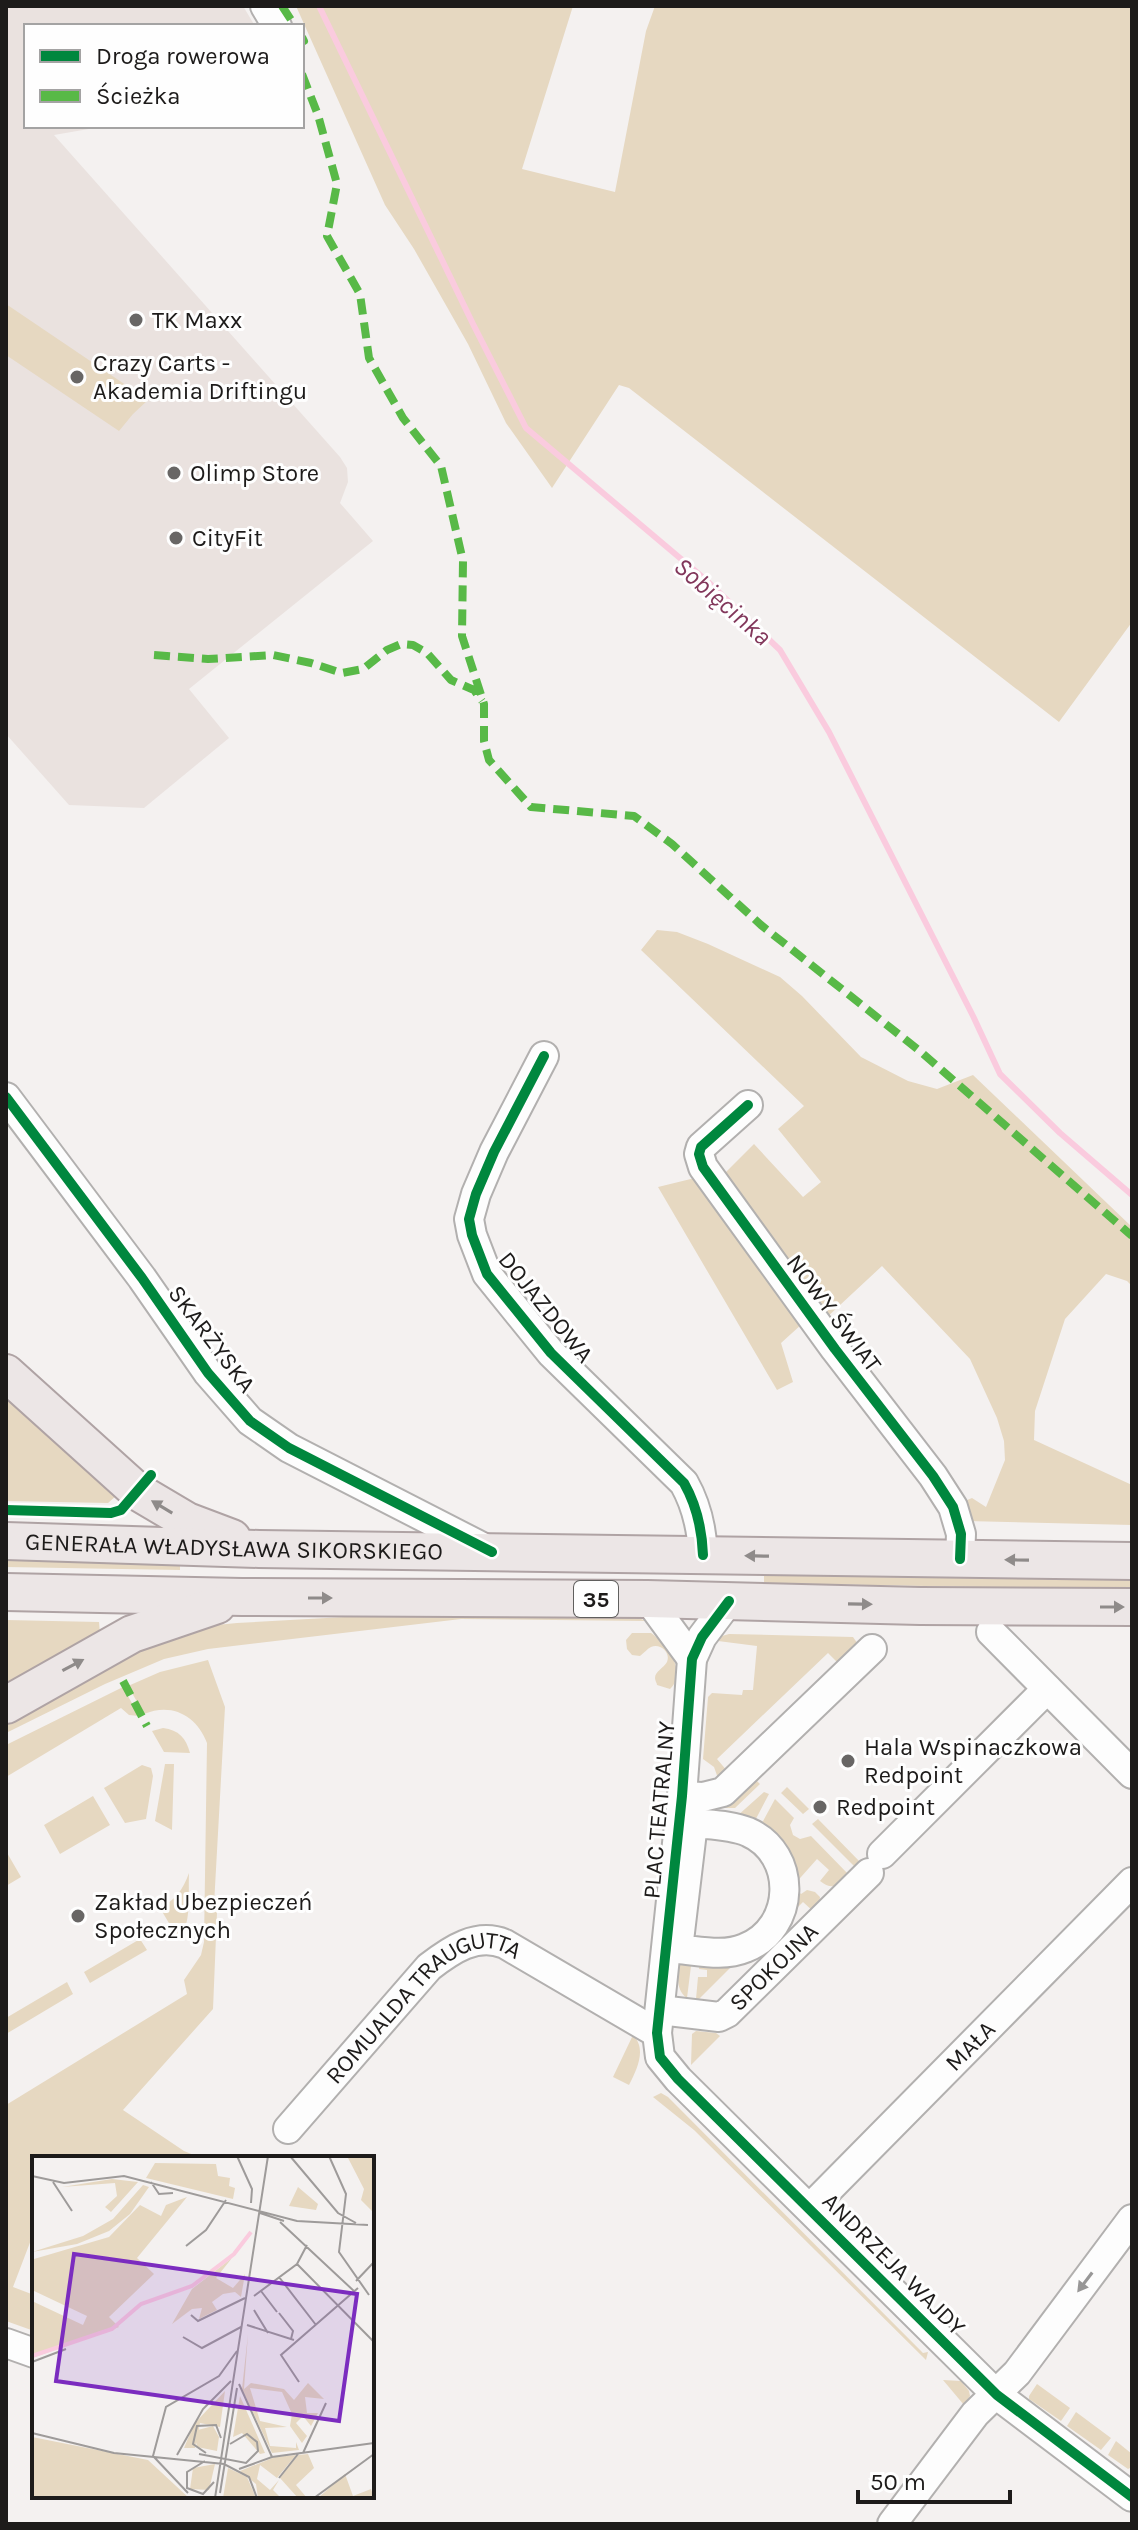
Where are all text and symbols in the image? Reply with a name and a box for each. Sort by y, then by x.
legend [24,24,304,128]
text: Droga rowerowa [96,42,270,70]
text: Ścieżka [96,82,181,110]
place label: TK Maxx [152,306,242,334]
marker: TK Maxx [127,311,145,329]
place label: Crazy Carts - Akademia Driftingu [93,349,307,405]
marker: Crazy Carts - Akademia Driftingu [68,368,86,386]
place label: Olimp Store [190,459,319,487]
marker: Olimp Store [165,464,183,482]
place label: CityFit [192,524,263,552]
marker: CityFit [167,529,185,547]
water label: Sobięcinka [668,551,778,652]
street label: DOJAZDOWA [493,1246,599,1368]
street label: NOWY ŚWIAT [781,1249,887,1377]
street label: SKARŻYSKA [163,1280,262,1398]
one-way arrow [151,1500,173,1514]
street label: GENERAŁA WŁADYSŁAWA SIKORSKIEGO [25,1528,443,1566]
one-way arrow [744,1550,769,1562]
one-way arrow [1004,1553,1029,1566]
road number: 35 [574,1581,618,1617]
one-way arrow [308,1592,333,1604]
one-way arrow [848,1598,873,1611]
one-way arrow [1100,1601,1125,1613]
one-way arrow [62,1659,84,1673]
street label: PLAC TEATRALNY [637,1720,681,1900]
place label: Hala Wspinaczkowa Redpoint [864,1733,1082,1789]
marker: Hala Wspinaczkowa Redpoint [839,1752,857,1770]
place label: Redpoint [836,1793,935,1821]
marker: Redpoint [811,1798,829,1816]
place label: Zakład Ubezpieczeń Społecznych [94,1888,312,1944]
marker: Zakład Ubezpieczeń Społecznych [69,1907,87,1925]
street label: SPOKOJNA [724,1917,824,2017]
street label: ROMUALDA TRAUGUTTA [320,1926,527,2089]
street label: MAŁA [939,2015,1001,2077]
inset map [32,2156,374,2498]
street label: ANDRZEJA WAJDY [817,2187,971,2341]
one-way arrow [1078,2272,1094,2292]
scale bar [858,2454,1010,2504]
text: 50 m [870,2468,926,2496]

